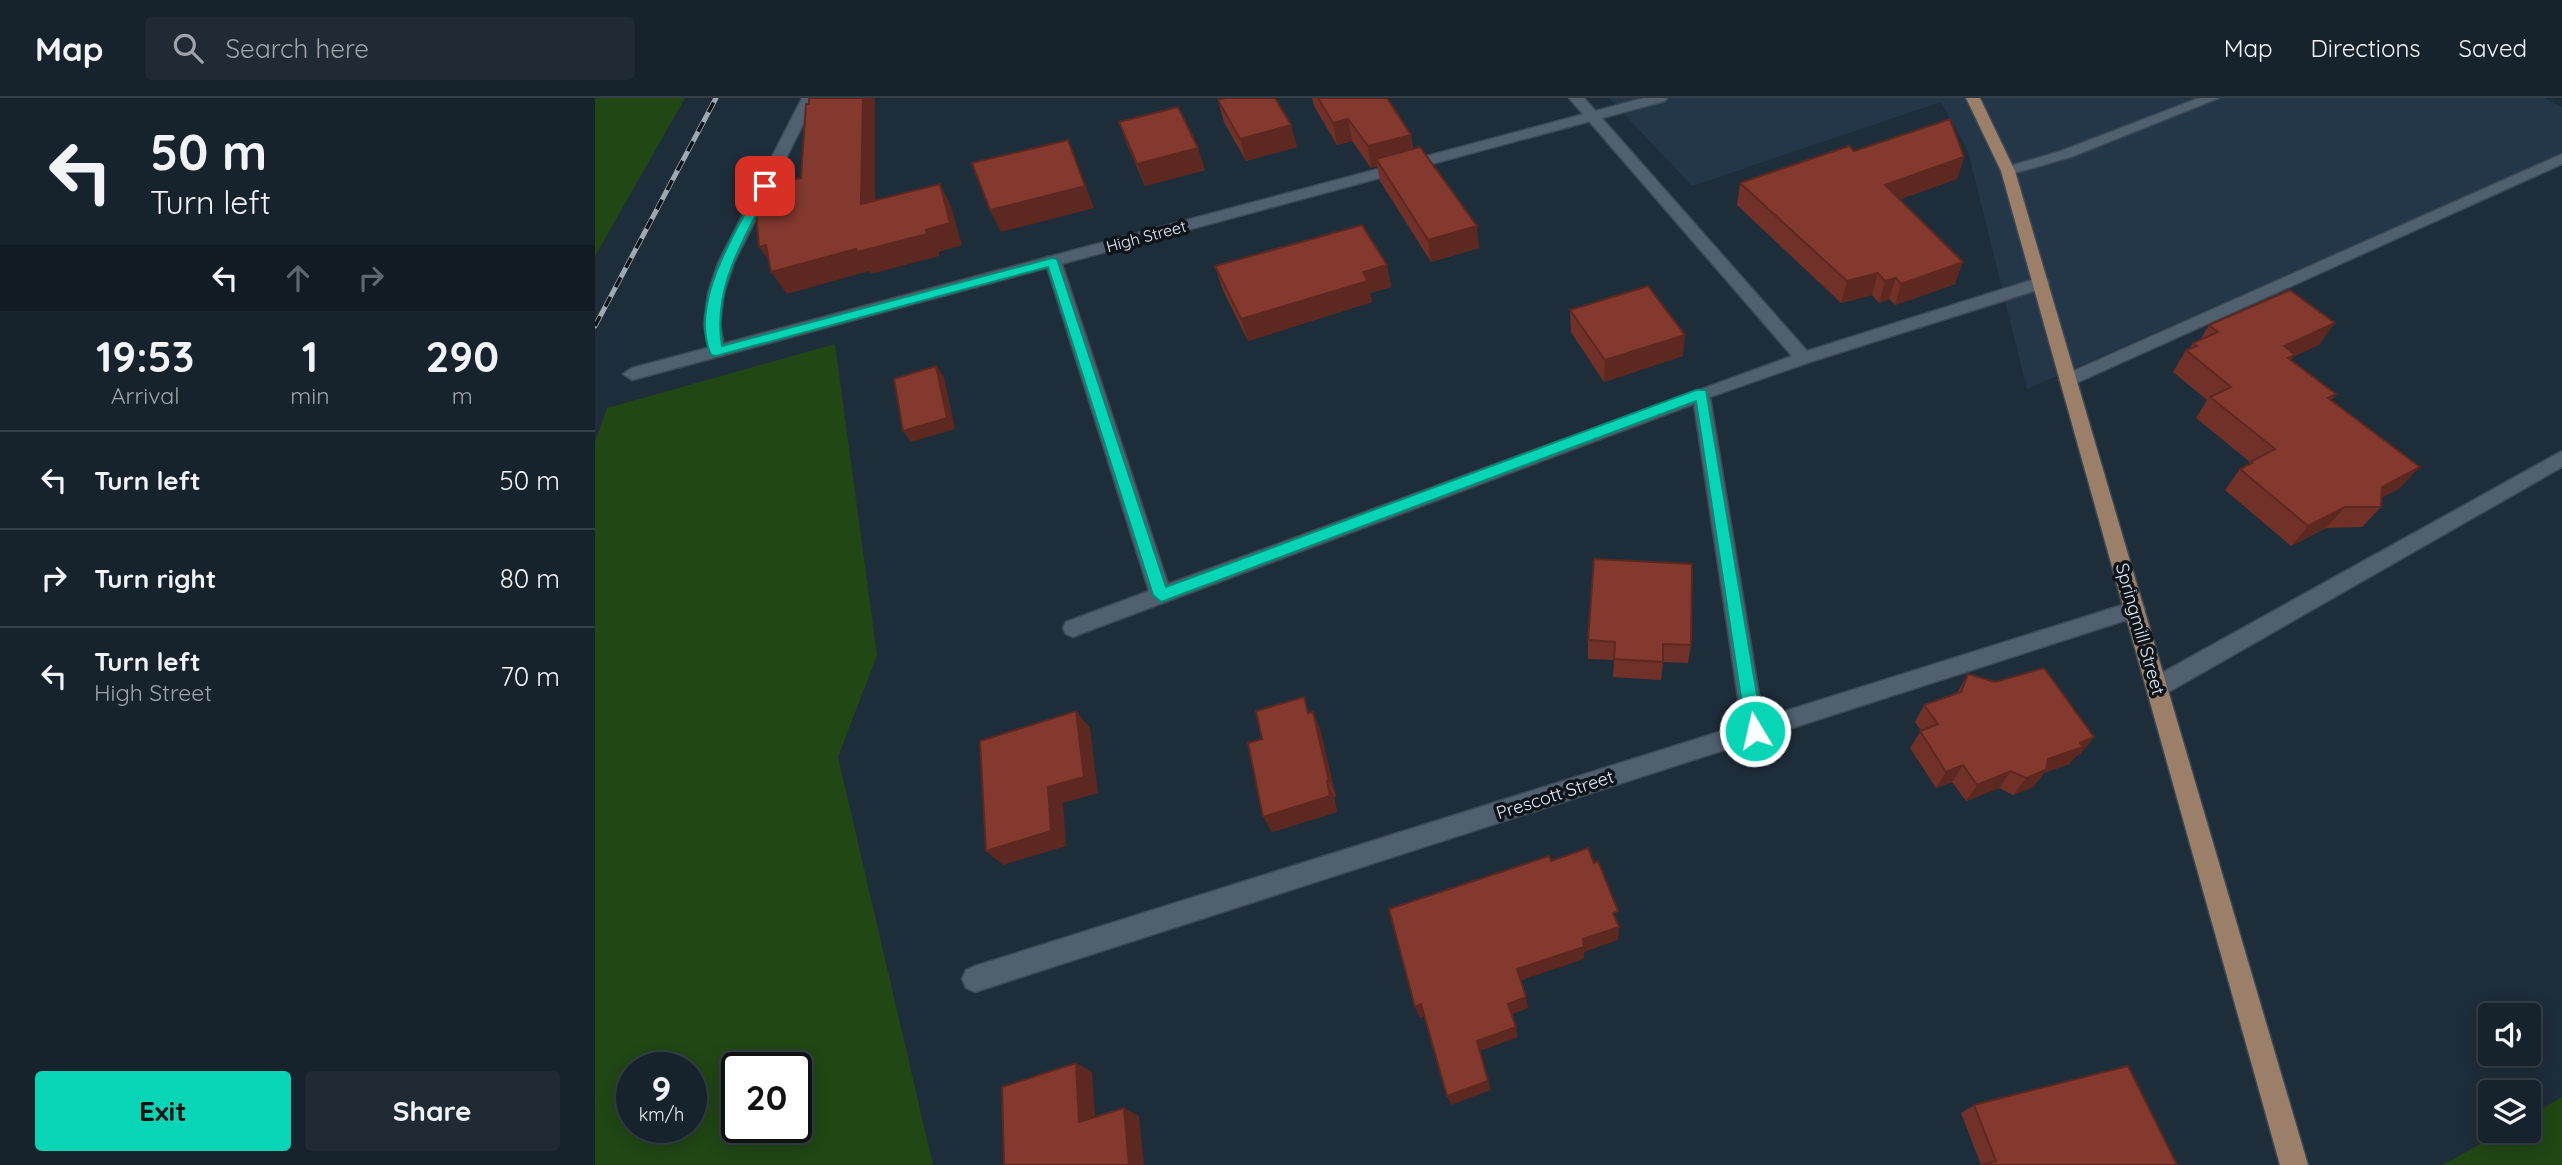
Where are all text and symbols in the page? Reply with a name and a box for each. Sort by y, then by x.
search box [145,17,635,80]
text: Map [35,28,103,69]
icon: search [169,29,207,67]
text: Search here [225,32,369,65]
text: Map [2224,33,2273,63]
text: Directions [2311,33,2421,63]
text: Saved [2459,33,2527,63]
text: 50 m [150,121,267,182]
icon: left [35,126,126,217]
pin [735,156,795,216]
icon: arrive [746,167,784,205]
text: Turn left [150,182,271,222]
street label: High Street [1104,216,1188,256]
icon: left [206,259,244,297]
icon: ahead [279,259,317,297]
icon: right [352,259,390,297]
text: 19:53 [96,330,194,383]
text: 1 [302,330,318,383]
text: 290 [425,330,499,383]
text: Arrival [111,381,180,410]
text: min [290,381,330,410]
text: m [452,381,473,410]
icon: left [35,461,73,499]
text: Turn left [94,464,201,497]
text: 50 m [500,464,560,497]
icon: right [35,559,73,597]
street label: Springmill Street [2111,560,2170,697]
text: Turn right [94,562,216,595]
text: 80 m [500,562,560,595]
text: Turn left [94,645,201,678]
icon: left [35,657,73,695]
text: 70 m [500,660,560,693]
text: High Street [94,678,212,707]
position arrow [1718,694,1792,768]
street label: Prescott Street [1493,765,1617,824]
map controls [2478,1003,2541,1143]
button: sound [2478,1003,2541,1066]
speed limit sign: 20 [721,1052,812,1143]
text: 9 [652,1066,671,1110]
button: Exit [35,1071,291,1151]
button: Share [305,1071,560,1151]
button: layers [2478,1080,2541,1143]
text: km/h [639,1103,684,1126]

